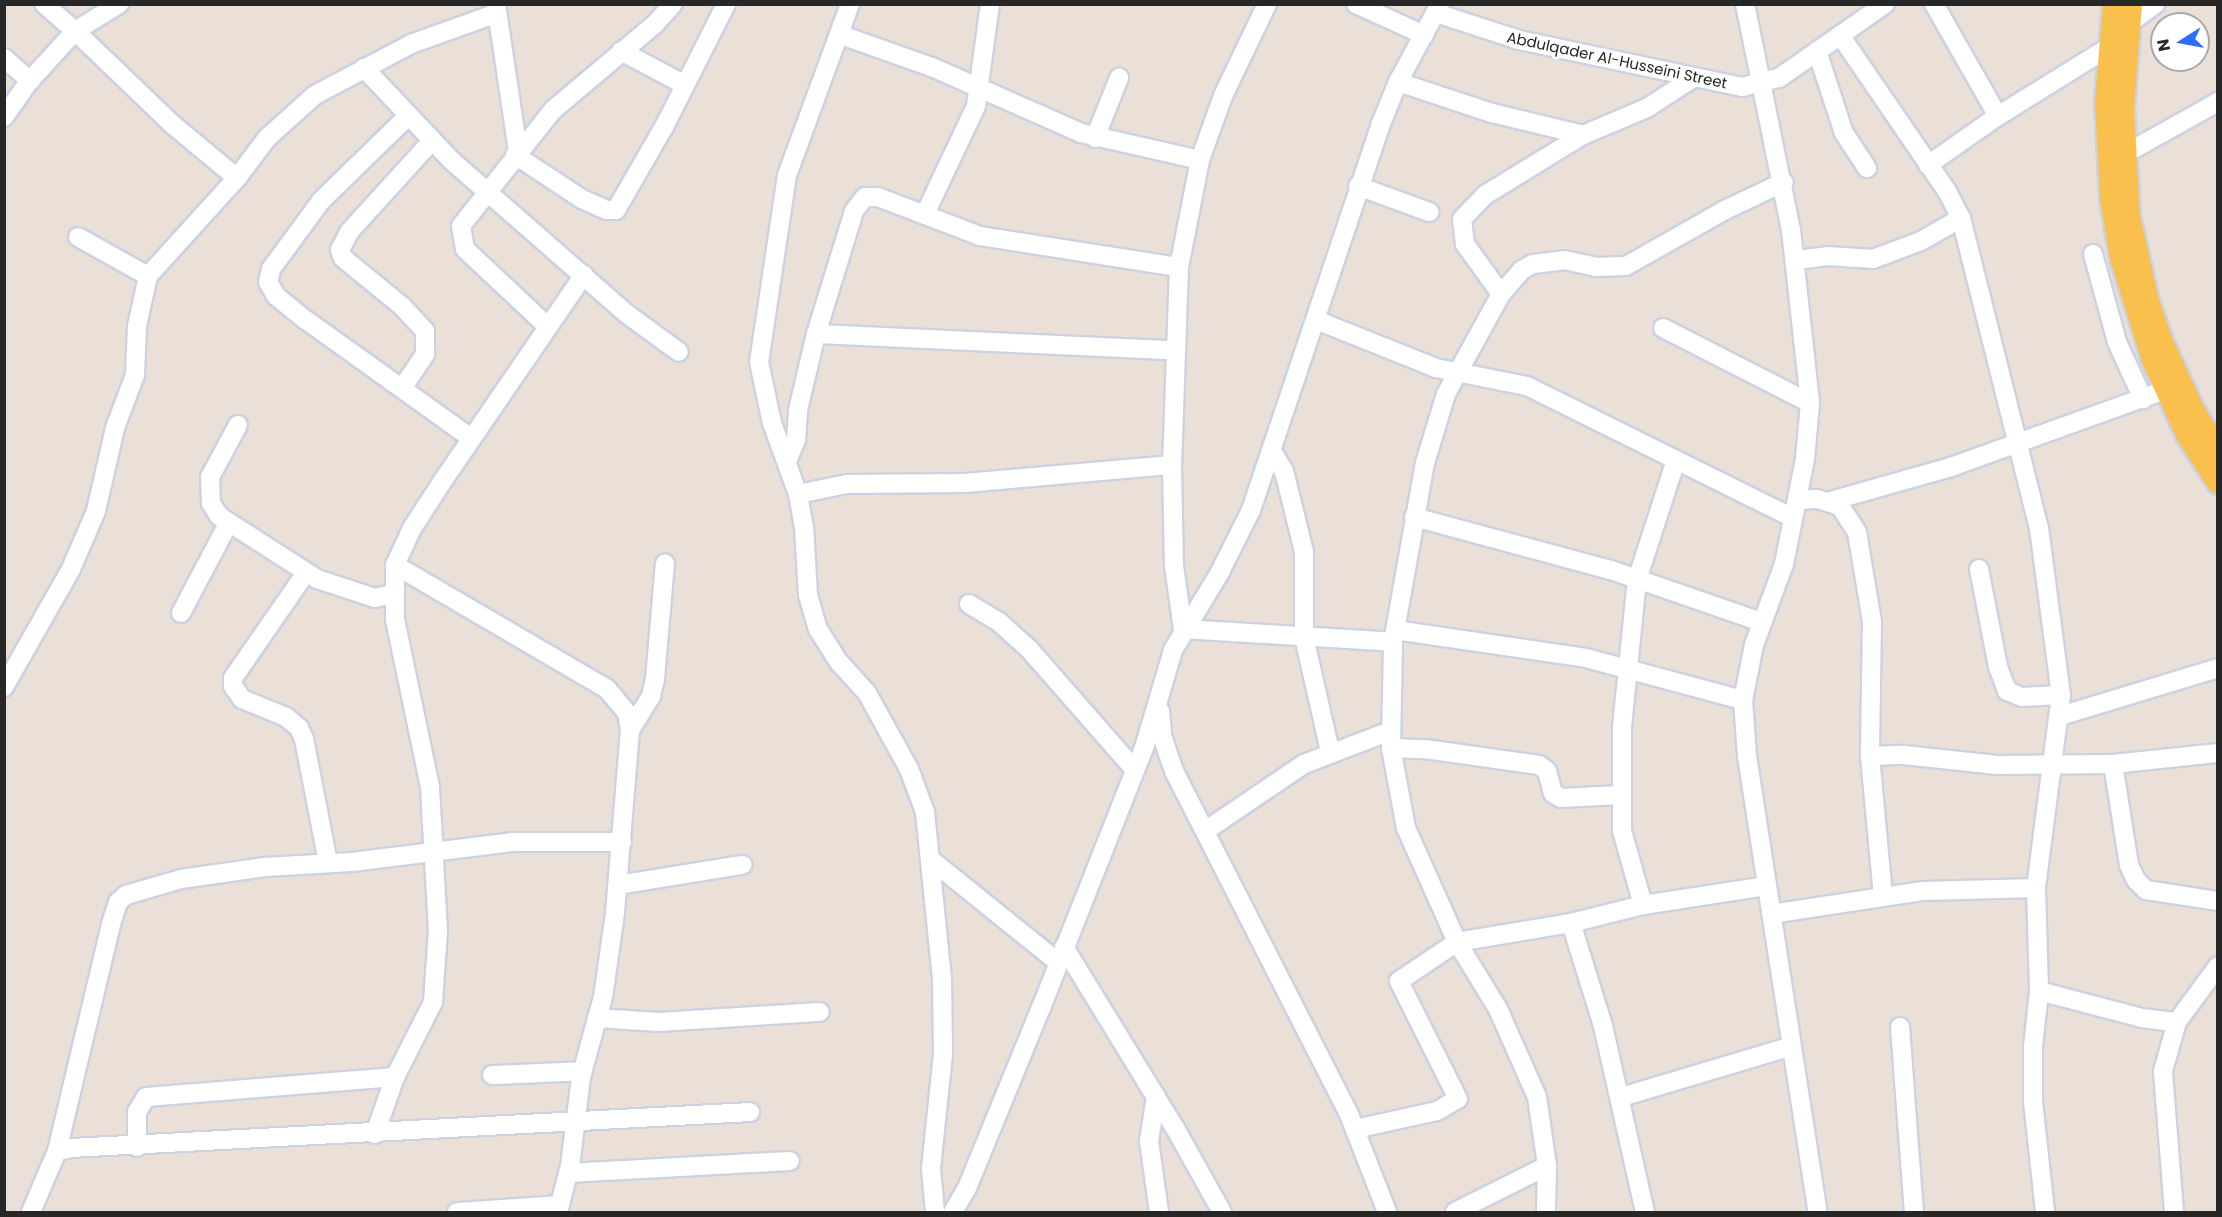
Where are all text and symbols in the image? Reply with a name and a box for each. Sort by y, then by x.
north arrow [2150,12,2210,72]
street label: Abdulqader Al-Husseini Street [1505,28,1729,92]
text: N [2151,37,2176,53]

